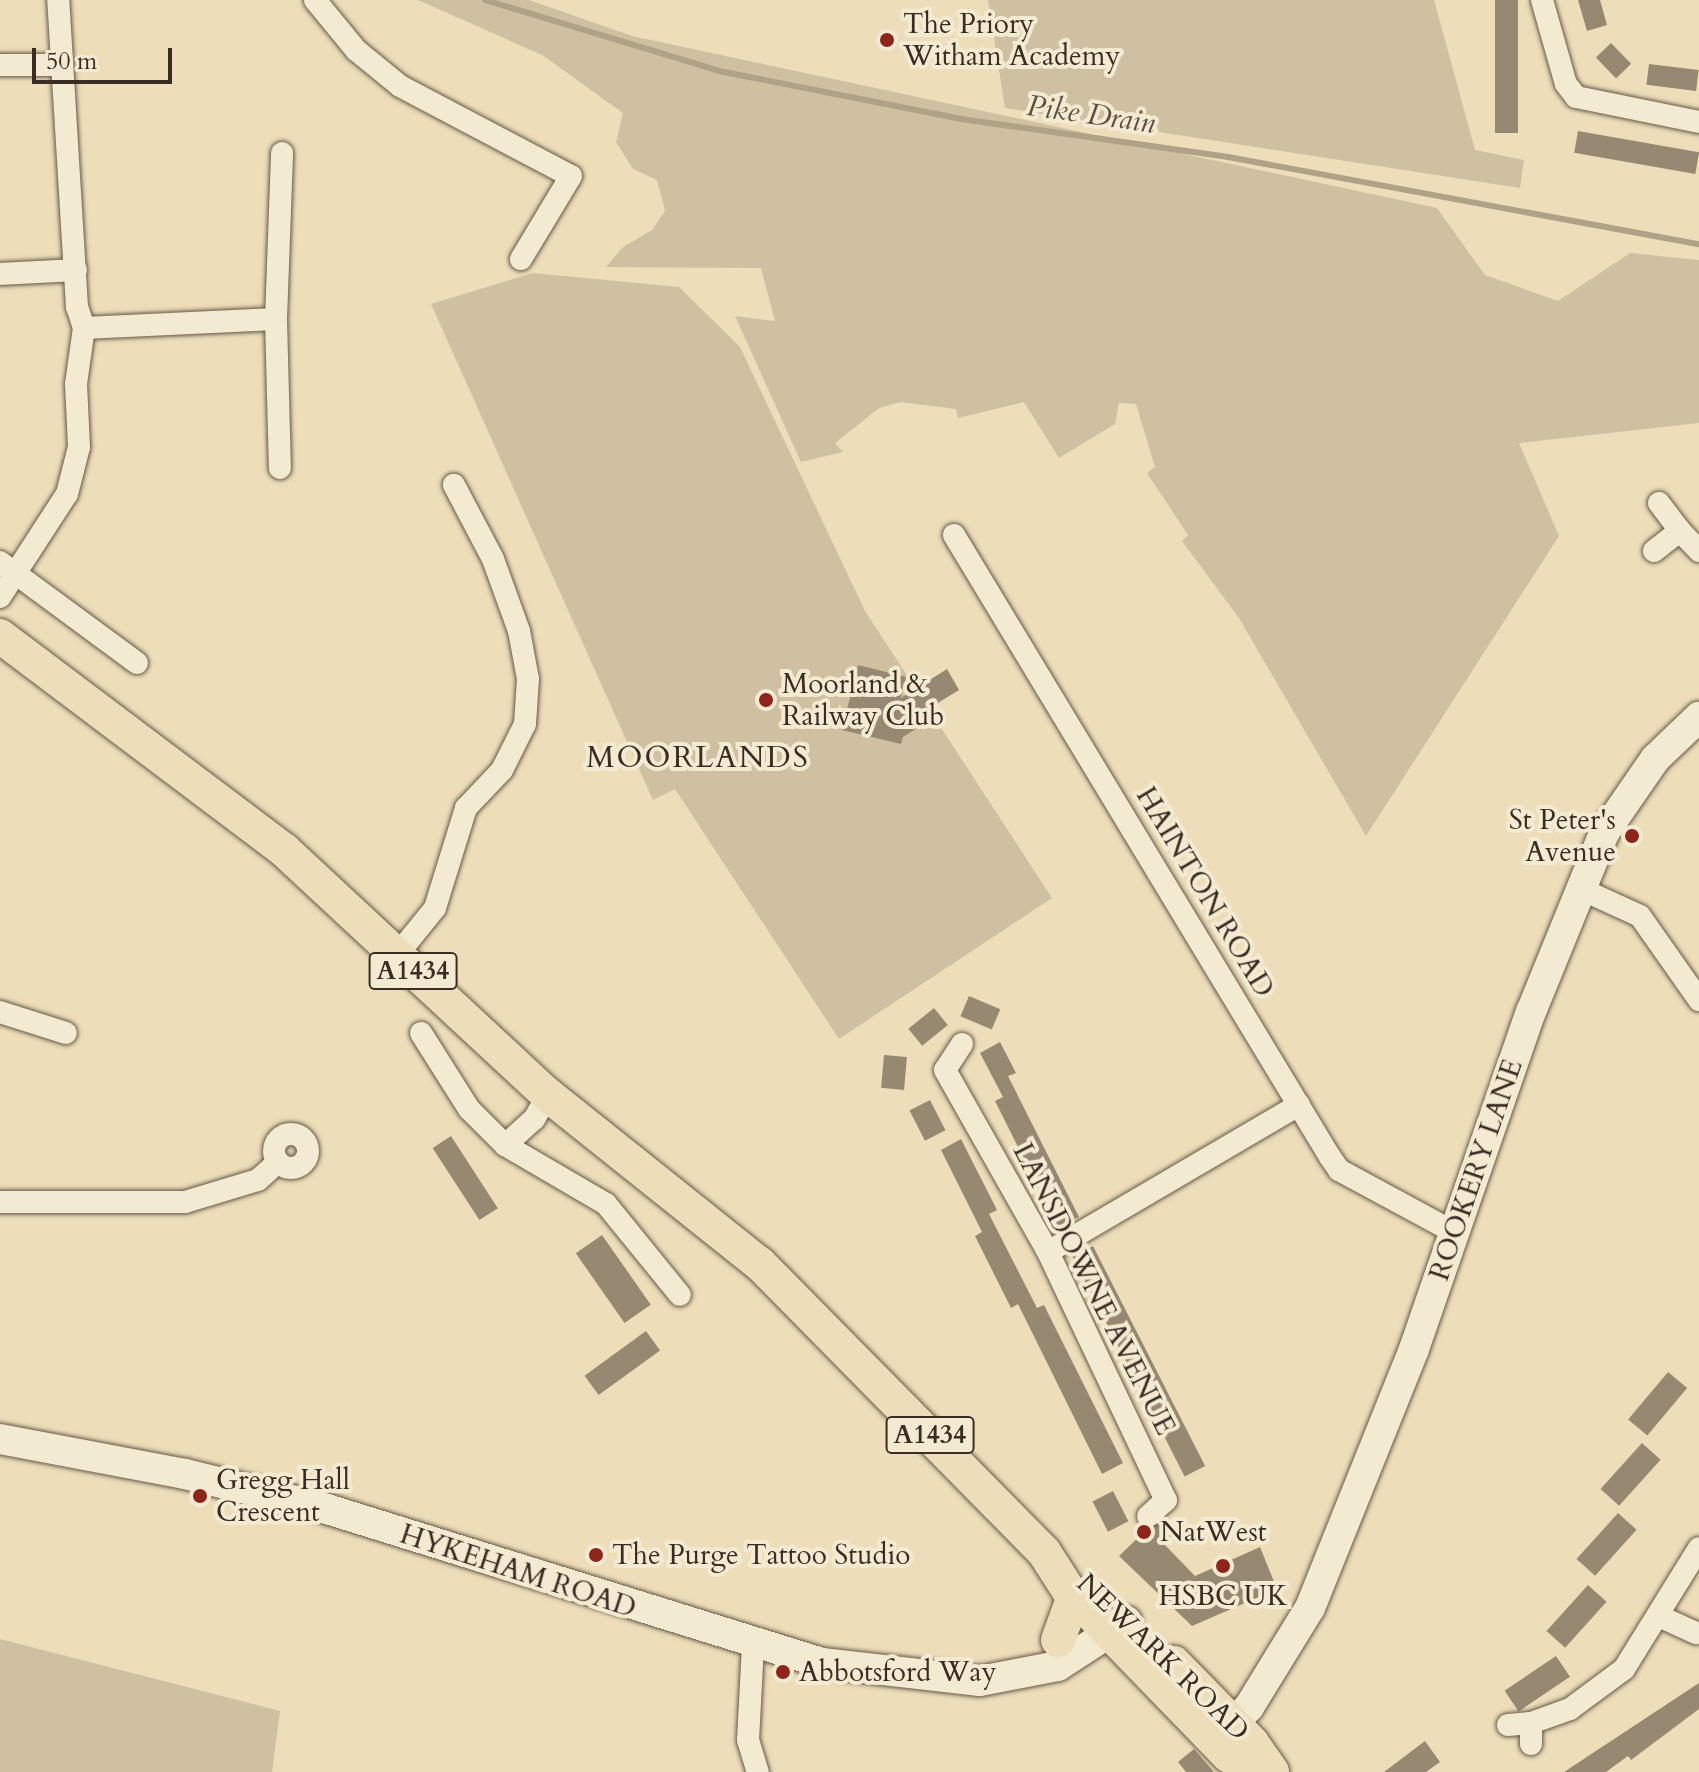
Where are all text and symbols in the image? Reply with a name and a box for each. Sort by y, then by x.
place label: The Priory Witham Academy [903,7,1120,73]
marker: The Priory Witham Academy [878,31,896,49]
scale bar [36,32,176,82]
text: 50 m [46,45,97,78]
water label: Pike Drain [1024,88,1158,142]
place label: Moorland & Railway Club [782,667,944,733]
marker: Moorland & Railway Club [757,691,775,709]
district label: MOORLANDS [586,740,810,776]
street label: HAINTON ROAD [1129,781,1281,1003]
place label: St Peter's Avenue [1509,803,1616,869]
marker: St Peter's Avenue [1623,827,1641,845]
road number: A1434 [367,949,459,993]
street label: ROOKERY LANE [1422,1055,1530,1285]
street label: LANSDOWNE AVENUE [1006,1137,1182,1441]
road number: A1434 [884,1413,976,1457]
place label: Gregg Hall Crescent [216,1463,350,1529]
marker: Gregg Hall Crescent [191,1487,209,1505]
place label: NatWest [1160,1515,1267,1549]
street label: HYKEHAM ROAD [396,1517,640,1625]
marker: NatWest [1135,1523,1153,1541]
place label: The Purge Tattoo Studio [612,1538,910,1572]
marker: The Purge Tattoo Studio [587,1546,605,1564]
marker: HSBC UK [1214,1557,1232,1575]
street label: NEWARK ROAD [1070,1566,1256,1748]
place label: HSBC UK [1158,1579,1288,1613]
place label: Abbotsford Way [799,1655,996,1689]
marker: Abbotsford Way [774,1663,792,1681]

